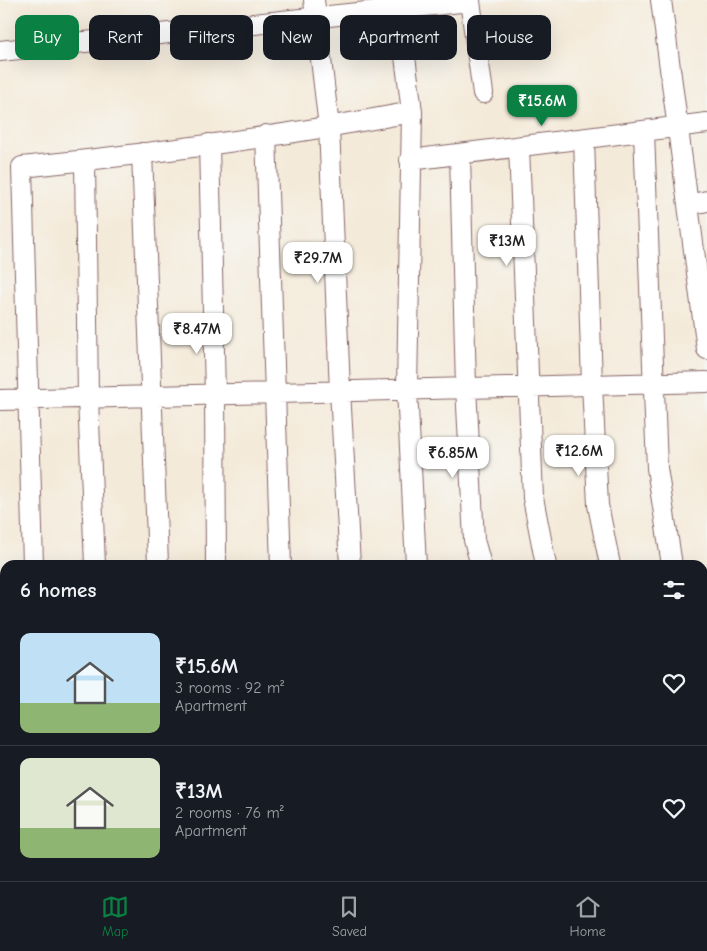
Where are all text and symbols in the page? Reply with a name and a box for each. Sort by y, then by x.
chip: Buy [15,15,79,60]
chip: Rent [89,15,160,60]
chip: Filters [170,15,253,60]
chip: New [263,15,330,60]
chip: Apartment [340,15,457,60]
chip: House [467,15,551,60]
pin: ₹15.6M [501,84,583,127]
text: ₹15.6M [518,92,566,110]
pin: ₹13M [477,224,537,267]
text: ₹13M [489,232,525,250]
pin: ₹29.7M [277,242,359,284]
text: ₹29.7M [294,249,342,267]
pin: ₹8.47M [156,312,238,355]
text: ₹8.47M [173,320,221,338]
pin: ₹12.6M [538,434,620,477]
pin: ₹6.85M [412,436,494,479]
text: ₹12.6M [555,442,603,460]
text: ₹6.85M [428,444,478,462]
icon: filters [660,576,688,604]
text: 6 homes [20,578,96,602]
icon: home [60,653,120,713]
text: ₹15.6M [175,654,238,678]
icon: heart [660,669,688,697]
text: 3 rooms · 92 m² [175,679,284,697]
text: Apartment [175,697,247,715]
icon: home [60,778,120,838]
text: ₹13M [175,779,223,803]
icon: heart [660,794,688,822]
text: 2 rooms · 76 m² [175,804,284,822]
text: Apartment [175,822,247,840]
tab: Map [101,893,129,940]
tab: Saved [332,893,367,940]
tab: Home [570,893,606,940]

